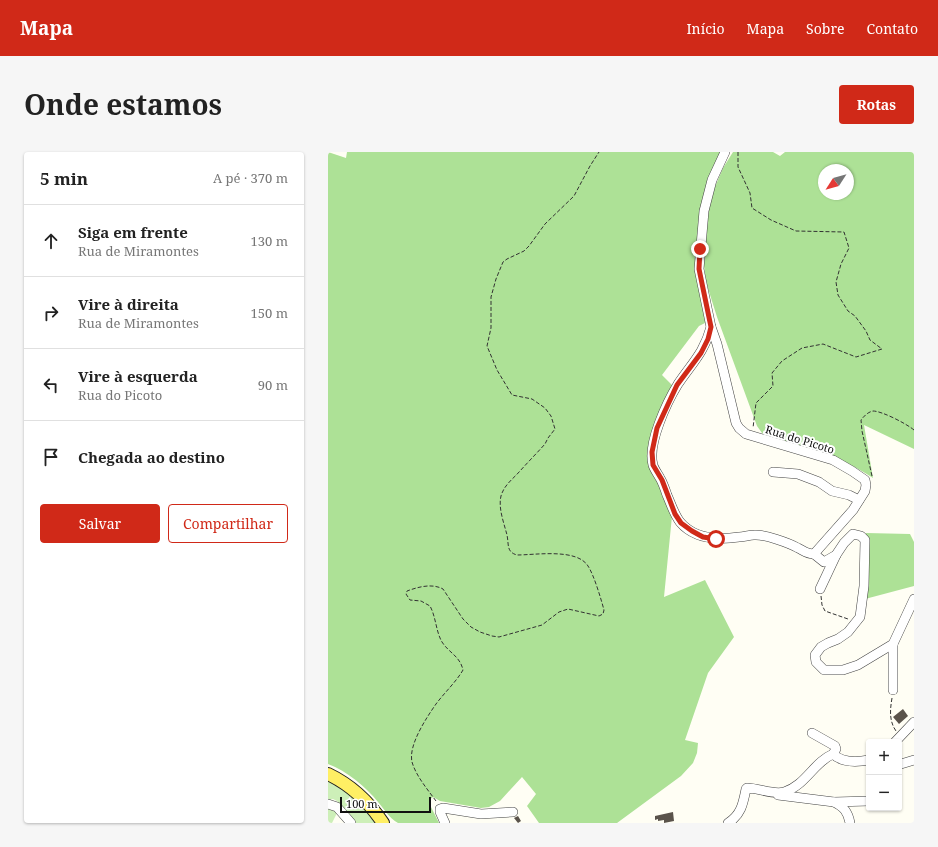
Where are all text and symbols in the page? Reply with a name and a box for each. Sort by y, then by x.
text: Mapa [20,15,73,41]
text: Início [686,19,725,38]
text: Mapa [747,19,784,38]
text: Sobre [806,19,844,38]
text: Contato [866,19,918,38]
text: Onde estamos [24,85,222,123]
button: Rotas [839,85,914,124]
north arrow [818,164,854,200]
text: 5 min [40,167,88,190]
text: A pé · 370 m [213,169,288,187]
text: Siga em frente [78,222,188,242]
icon: ahead [40,230,62,252]
text: 130 m [251,232,288,250]
route end [691,240,709,258]
text: Rua de Miramontes [78,242,199,260]
text: Vire à direita [78,294,179,314]
icon: right [40,302,62,324]
text: 150 m [251,304,288,322]
text: Rua de Miramontes [78,314,199,332]
text: Vire à esquerda [78,366,198,386]
icon: left [40,374,62,396]
text: 90 m [258,376,288,394]
text: Rua do Picoto [78,386,162,404]
street label: Rua do Picoto [764,421,836,457]
icon: arrive [40,446,62,468]
text: Chegada ao destino [78,447,225,467]
button: Salvar [40,504,160,543]
button: Compartilhar [168,504,288,543]
route start [707,530,725,548]
map controls [866,739,902,811]
button: + [866,739,902,775]
button: − [866,775,902,811]
scale bar [340,795,431,814]
text: 100 m [346,796,378,811]

